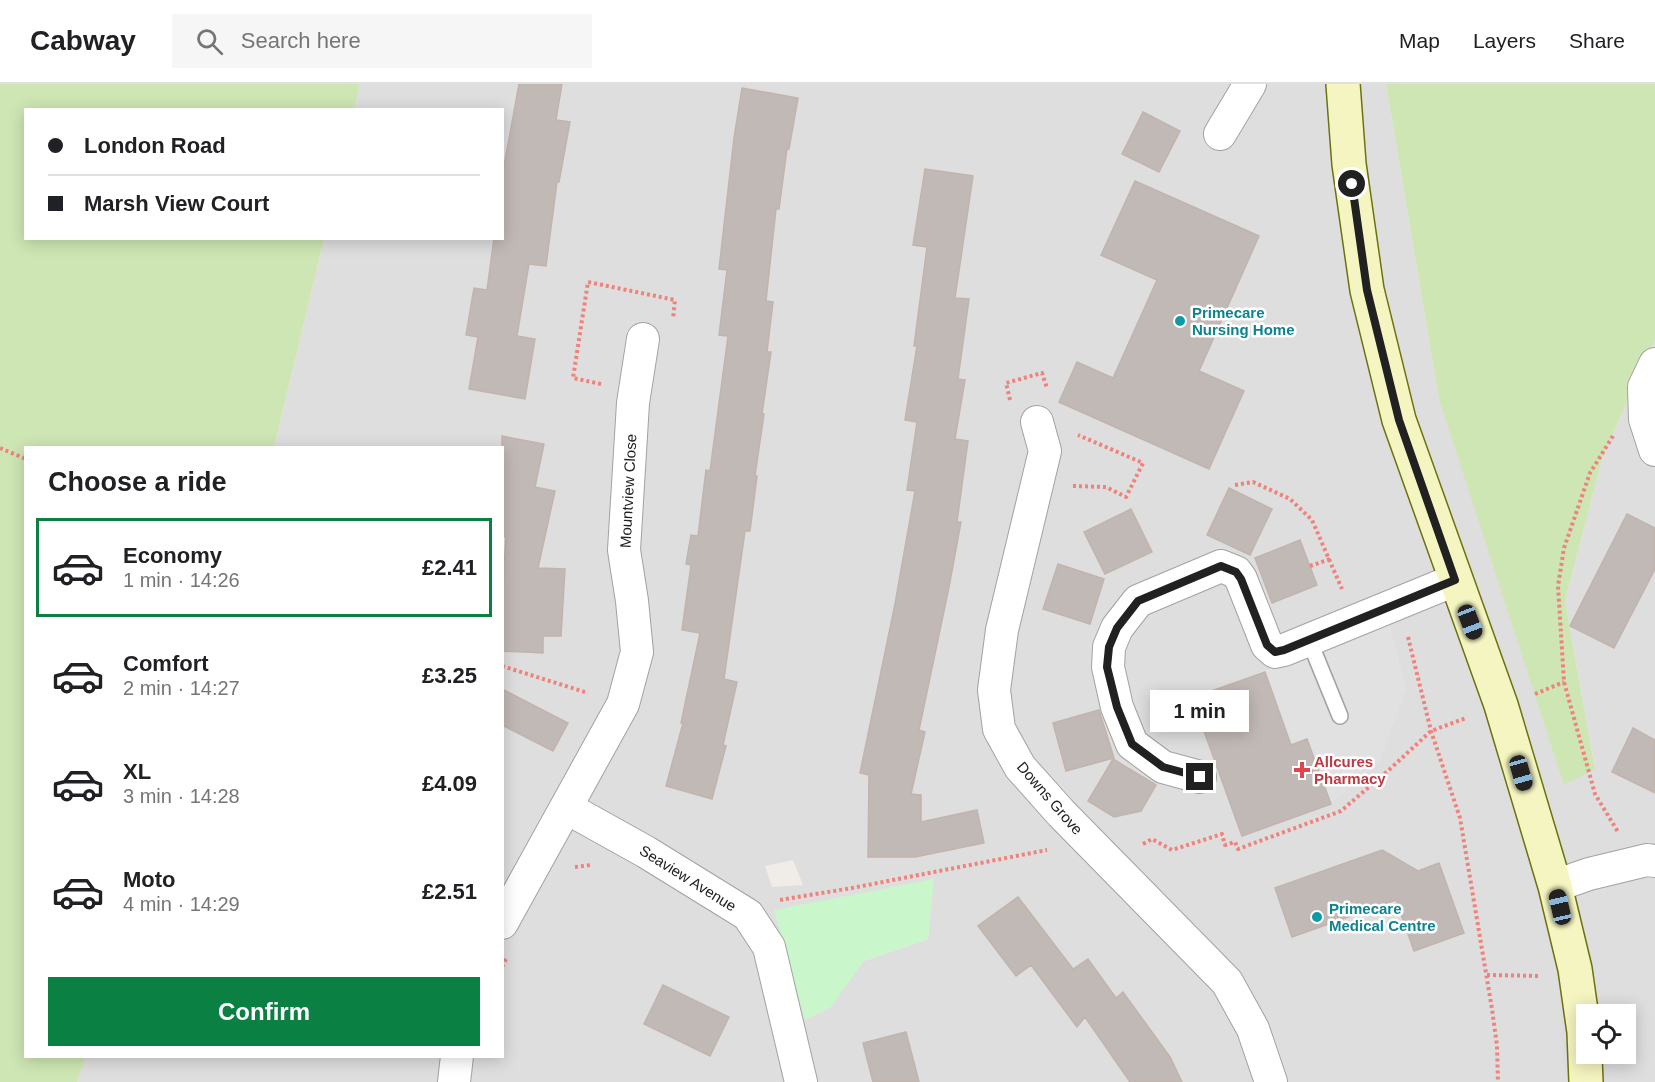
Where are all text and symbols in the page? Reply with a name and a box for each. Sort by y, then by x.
search box [172,14,592,68]
text: Cabway [30,25,136,56]
icon: search [193,25,226,58]
text: Search here [241,28,361,53]
text: Map [1399,29,1440,52]
text: Layers [1473,29,1536,52]
text: Share [1569,29,1625,52]
text: London Road [84,133,226,158]
route start [1338,170,1365,197]
text: Marsh View Court [84,191,269,216]
place label: Primecare Nursing Home [1192,304,1295,338]
marker: Primecare Nursing Home [1173,314,1187,328]
street label: Mountview Close [617,434,639,548]
text: Choose a ride [48,467,227,497]
icon: car [51,541,105,595]
text: Economy [123,543,222,568]
text: £2.41 [422,555,477,580]
text: 1 min · 14:26 [123,569,240,591]
car [1455,602,1485,642]
icon: car [51,649,105,703]
text: Comfort [123,651,209,676]
text: £3.25 [422,663,477,688]
text: 2 min · 14:27 [123,677,240,699]
callout: 1 min [1150,690,1250,732]
text: 1 min [1173,700,1226,722]
place label: Allcures Pharmacy [1314,753,1386,787]
car [1507,753,1535,793]
icon: car [51,757,105,811]
street label: Downs Grove [1014,758,1086,838]
text: XL [123,759,151,784]
route end [1186,763,1213,790]
marker: Allcures Pharmacy [1295,763,1309,777]
text: £4.09 [422,771,477,796]
text: 3 min · 14:28 [123,785,240,807]
street label: Seaview Avenue [637,841,739,915]
icon: car [51,865,105,919]
text: Moto [123,867,176,892]
text: £2.51 [422,879,477,904]
car [1547,887,1573,927]
text: 4 min · 14:29 [123,893,240,915]
place label: Primecare Medical Centre [1329,900,1436,934]
marker: Primecare Medical Centre [1310,910,1324,924]
button: Confirm [48,977,480,1046]
map controls [1576,1004,1636,1064]
button: locate [1576,1004,1636,1064]

